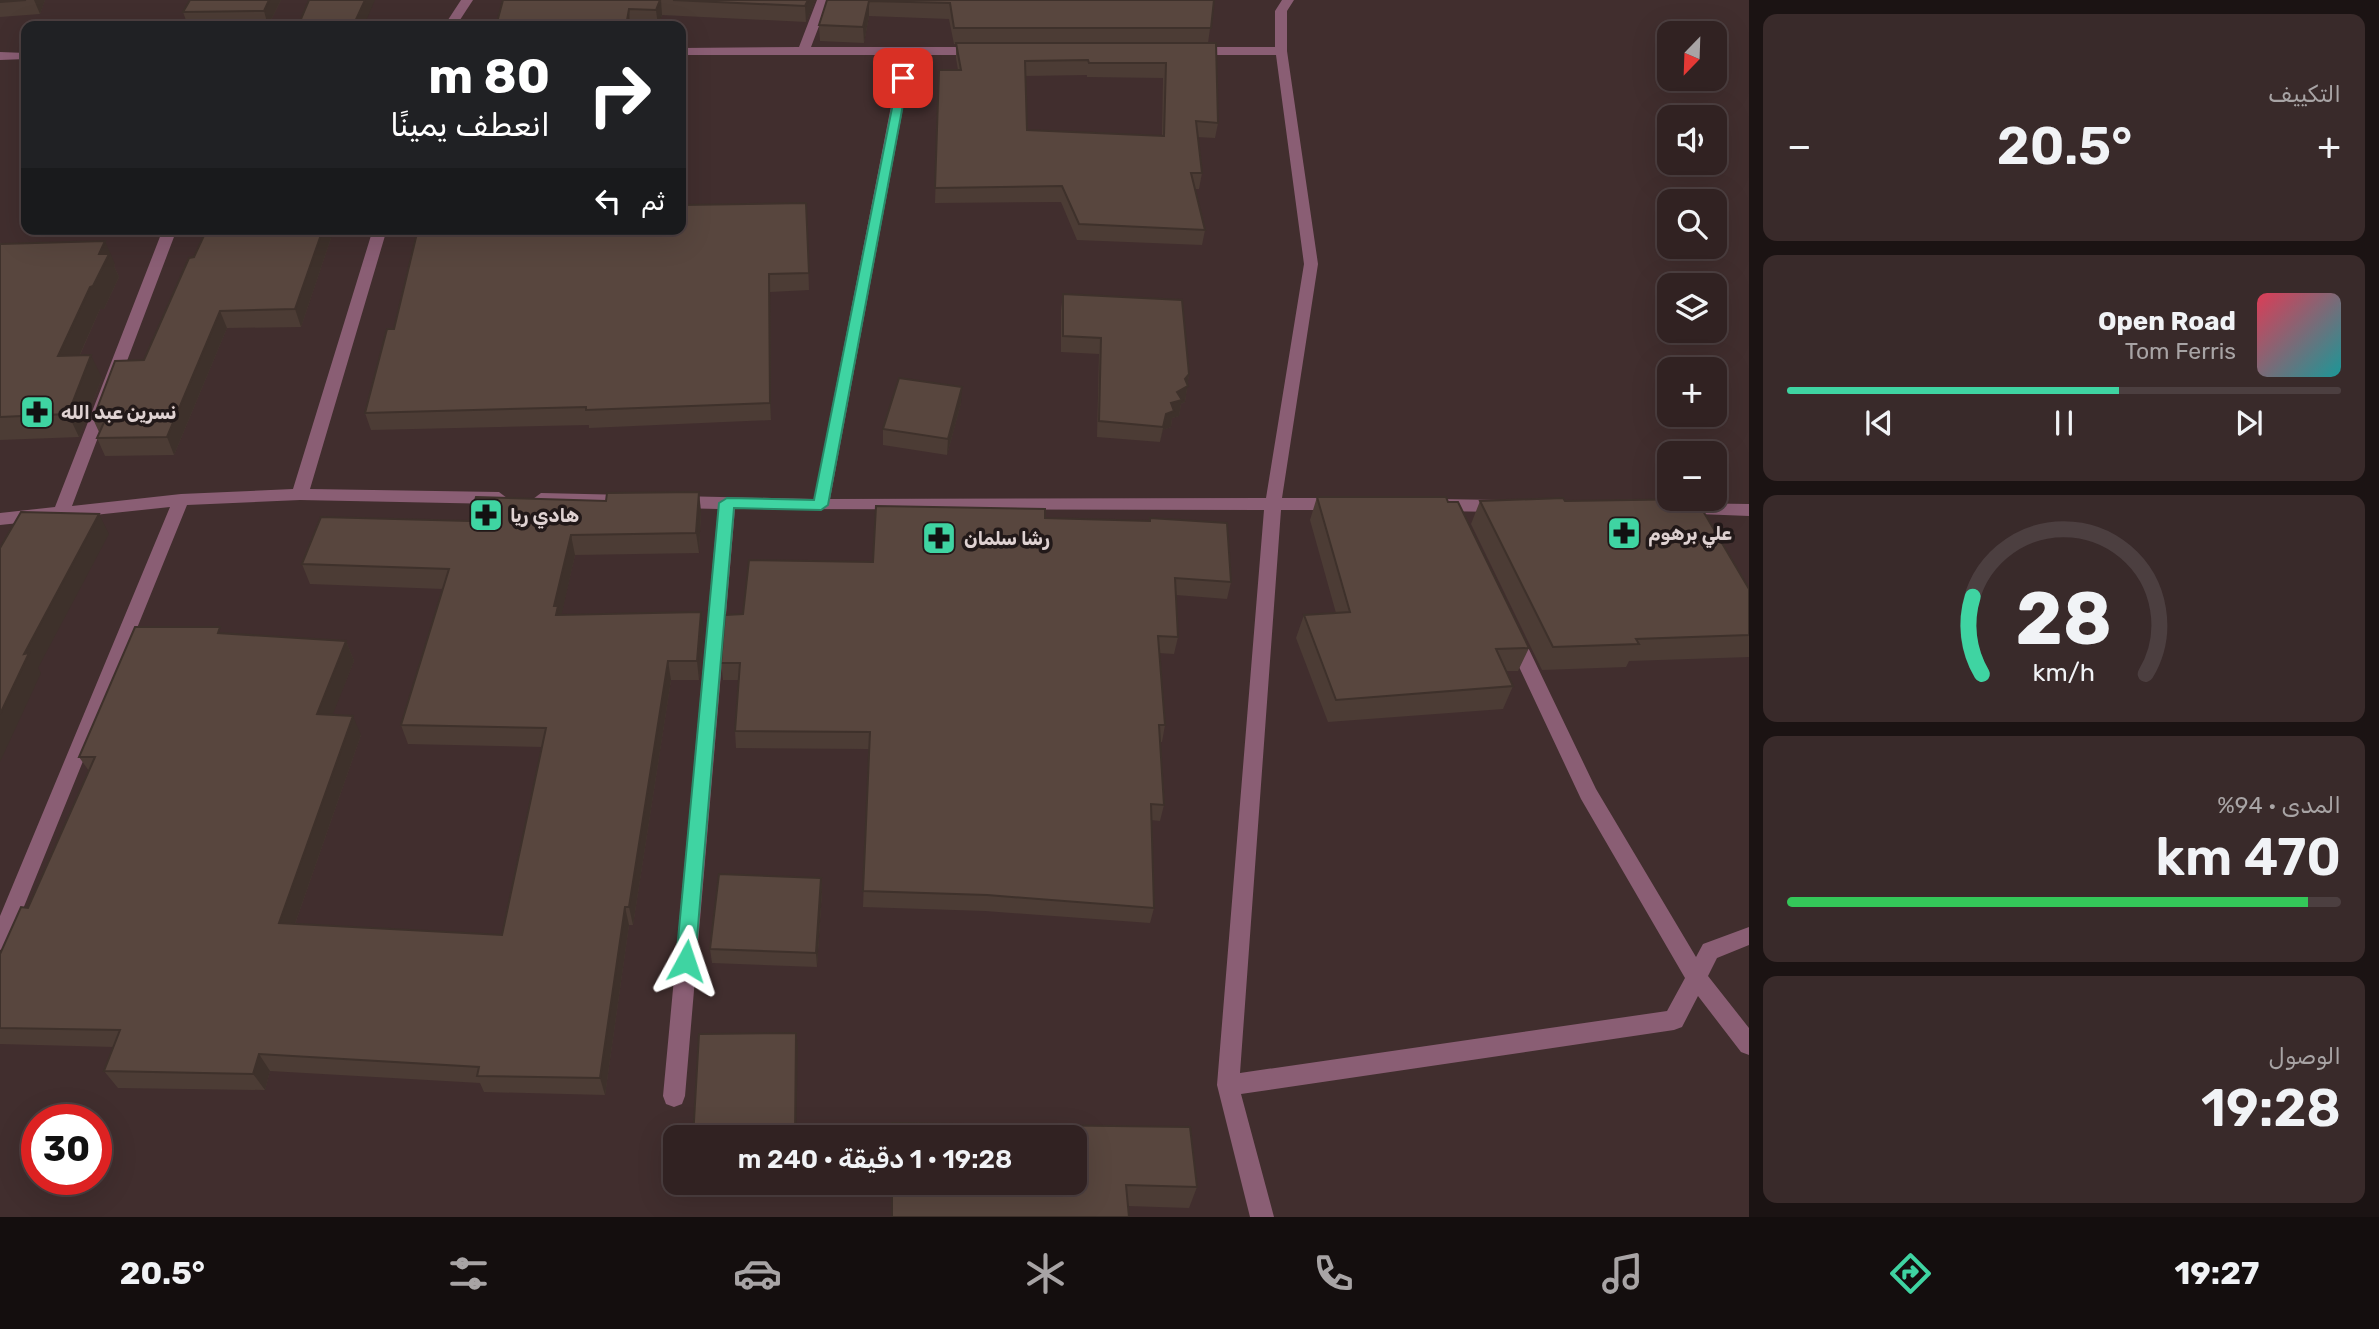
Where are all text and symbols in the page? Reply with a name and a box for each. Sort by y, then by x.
north arrow [1657,21,1727,91]
map controls [1657,21,1727,511]
text: 80 m [428,47,550,105]
pin [873,48,933,108]
icon: right [574,49,665,140]
icon: arrive [884,59,922,97]
text: التكييف [2268,80,2341,108]
button: sound [1657,105,1727,175]
text: انعطف يمينًا [390,106,550,144]
text: 20.5° [1997,115,2132,177]
text: − [1787,123,1812,169]
text: + [2317,123,2341,169]
icon: left [589,182,627,220]
text: ثم [641,186,665,217]
button: search [1657,189,1727,259]
button: layers [1657,273,1727,343]
text: Open Road [2098,306,2236,337]
text: Tom Ferris [2125,337,2236,365]
button: + [1657,357,1727,427]
pharmacy icon: نسرين عبد الله [18,393,56,431]
place label: نسرين عبد الله [61,401,176,424]
icon: previous [1860,404,1898,442]
icon: pause [2045,404,2083,442]
icon: next [2230,404,2268,442]
button: − [1657,441,1727,511]
pharmacy icon: هادي ريا [467,496,505,534]
place label: هادي ريا [510,504,579,529]
pharmacy icon: علي برهوم [1605,514,1643,552]
pharmacy icon: رشا سلمان [920,519,958,557]
place label: علي برهوم [1648,522,1732,548]
place label: رشا سلمان [964,527,1050,550]
text: 28 [2016,577,2112,663]
text: km/h [2033,658,2095,687]
text: المدى · 94% [2217,791,2341,819]
text: 470 km [2155,826,2341,888]
position arrow [649,924,723,998]
text: الوصول [2269,1042,2341,1070]
text: 19:28 [2201,1077,2341,1139]
speed limit sign: 30 [21,1104,112,1195]
text: 19:28 · 1 دقيقة · 240 m [738,1144,1012,1175]
icon: filters [444,1249,493,1298]
icon: car [733,1249,782,1298]
icon: climate [1021,1249,1070,1298]
icon: phone [1309,1249,1358,1298]
icon: music [1598,1249,1647,1298]
icon: directions [1886,1249,1935,1298]
text: 20.5° [120,1254,205,1292]
text: 19:27 [2174,1254,2259,1292]

